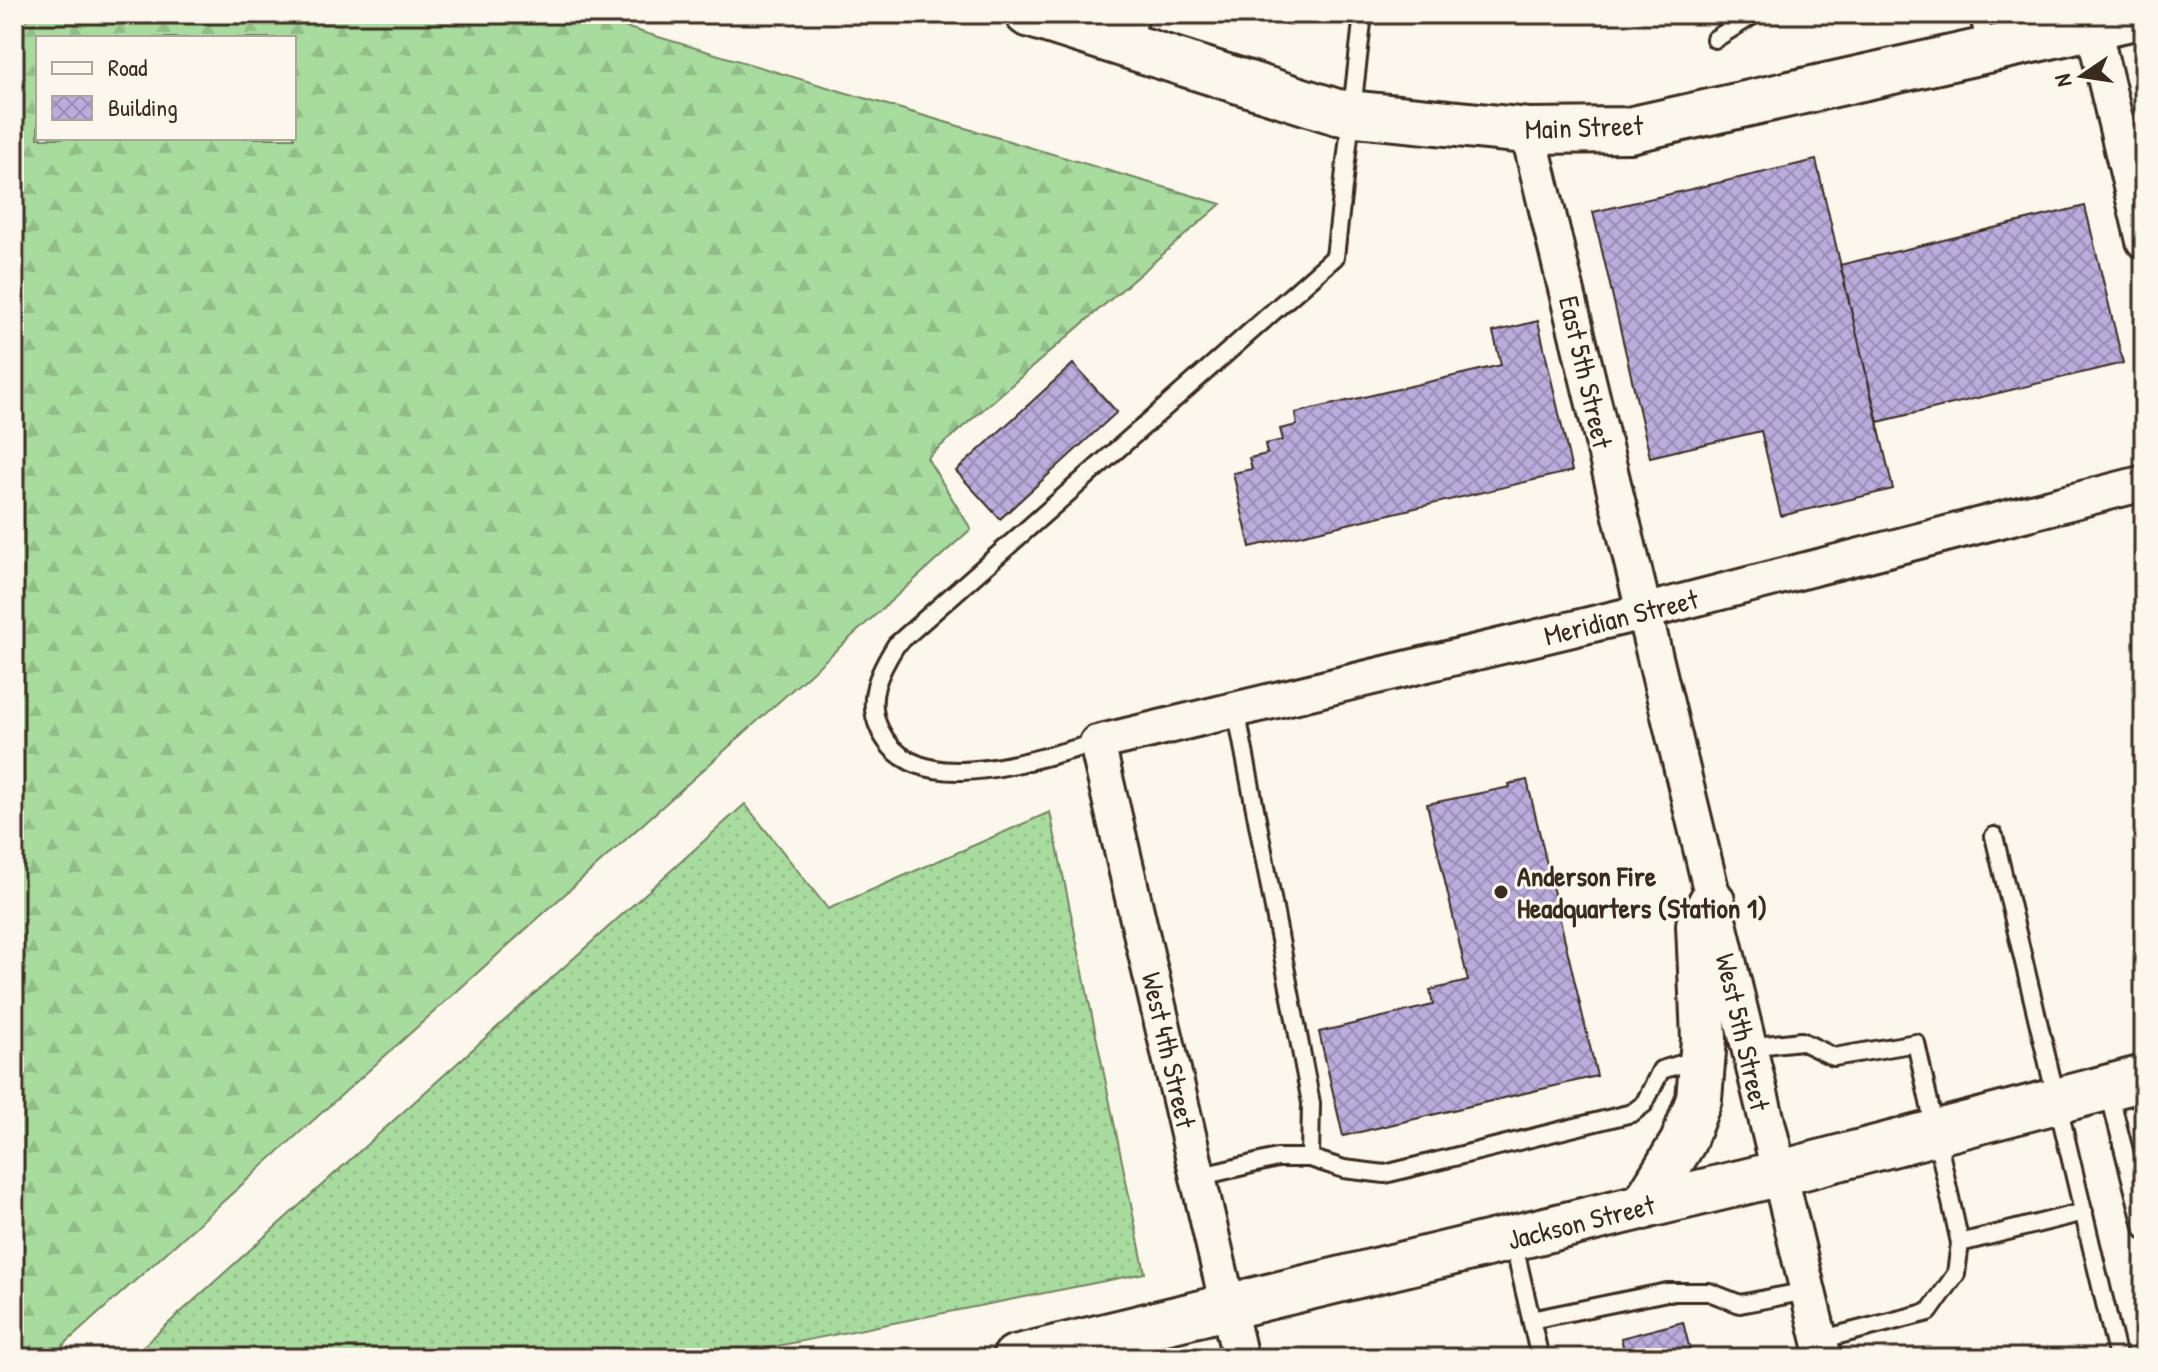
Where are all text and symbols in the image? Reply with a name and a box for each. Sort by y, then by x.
legend [36,36,296,140]
north arrow [2042,36,2122,116]
text: Road [108,51,147,83]
text: N [2047,71,2078,90]
text: Building [108,91,178,123]
street label: Main Street [1524,106,1644,148]
street label: East 5th Street [1550,292,1622,452]
street label: Meridian Street [1540,579,1702,654]
place label: Anderson Fire Headquarters (Station 1) [1517,857,1767,928]
marker: Anderson Fire Headquarters (Station 1) [1492,883,1510,901]
street label: West 5th Street [1706,950,1780,1115]
street label: West 4th Street [1133,968,1205,1132]
street label: Jackson Street [1504,1185,1659,1259]

